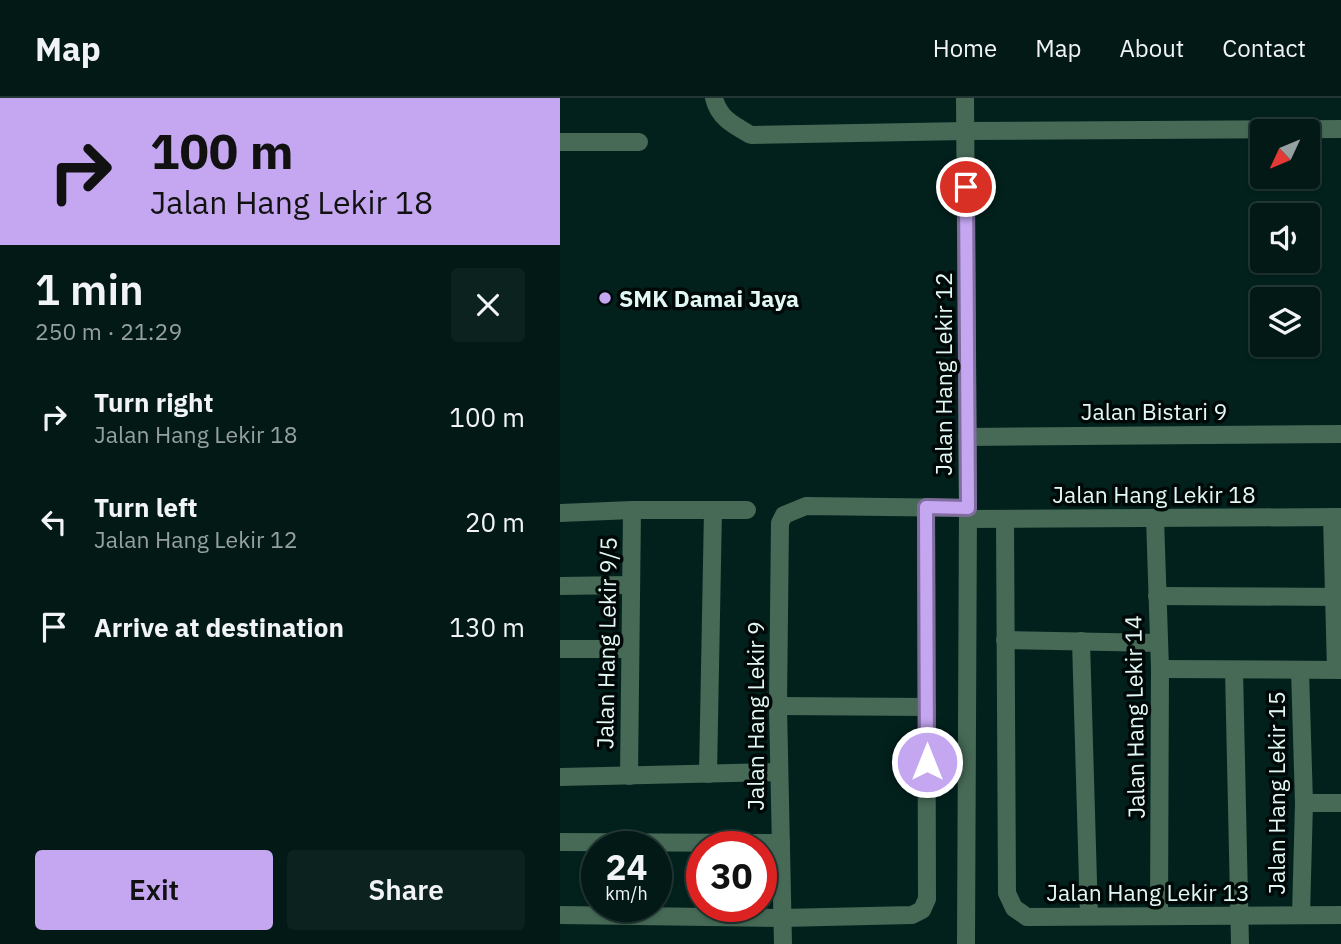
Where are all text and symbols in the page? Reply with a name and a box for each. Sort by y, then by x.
text: Map [35,27,101,70]
text: Home [933,32,997,64]
text: Map [1035,32,1081,64]
text: About [1119,32,1184,64]
text: Contact [1222,32,1306,64]
text: 100 m [150,119,294,182]
north arrow [1250,119,1320,189]
map controls [1250,119,1320,357]
icon: right [35,126,126,217]
pin [936,157,996,217]
icon: arrive [947,168,985,206]
text: Jalan Hang Lekir 18 [150,181,433,223]
button: sound [1250,203,1320,273]
text: 1 min [35,262,144,317]
button: close [451,268,525,342]
street label: Jalan Hang Lekir 12 [928,272,958,476]
place label: SMK Damai Jaya [619,283,799,313]
button: layers [1250,287,1320,357]
marker: SMK Damai Jaya [597,290,613,306]
text: 250 m · 21:29 [35,316,182,346]
text: Turn right [94,385,213,419]
street label: Jalan Bistari 9 [1081,396,1227,426]
icon: right [35,398,73,436]
text: 100 m [449,400,525,434]
text: Jalan Hang Lekir 18 [94,419,297,449]
street label: Jalan Hang Lekir 18 [1052,479,1256,509]
text: Turn left [94,490,197,524]
icon: left [35,503,73,541]
text: 20 m [465,505,525,539]
text: Jalan Hang Lekir 12 [94,524,297,554]
street label: Jalan Hang Lekir 9/5 [589,537,623,749]
icon: arrive [35,608,73,646]
text: Arrive at destination [94,610,344,644]
text: 130 m [449,610,525,644]
street label: Jalan Hang Lekir 14 [1117,615,1151,819]
street label: Jalan Hang Lekir 9 [740,621,770,811]
street label: Jalan Hang Lekir 15 [1261,691,1291,895]
position arrow [890,725,964,799]
speed limit sign: 30 [686,831,777,922]
text: 24 [605,844,648,890]
button: Exit [35,850,273,930]
button: Share [287,850,525,930]
street label: Jalan Hang Lekir 13 [1046,877,1250,907]
text: km/h [605,882,648,905]

